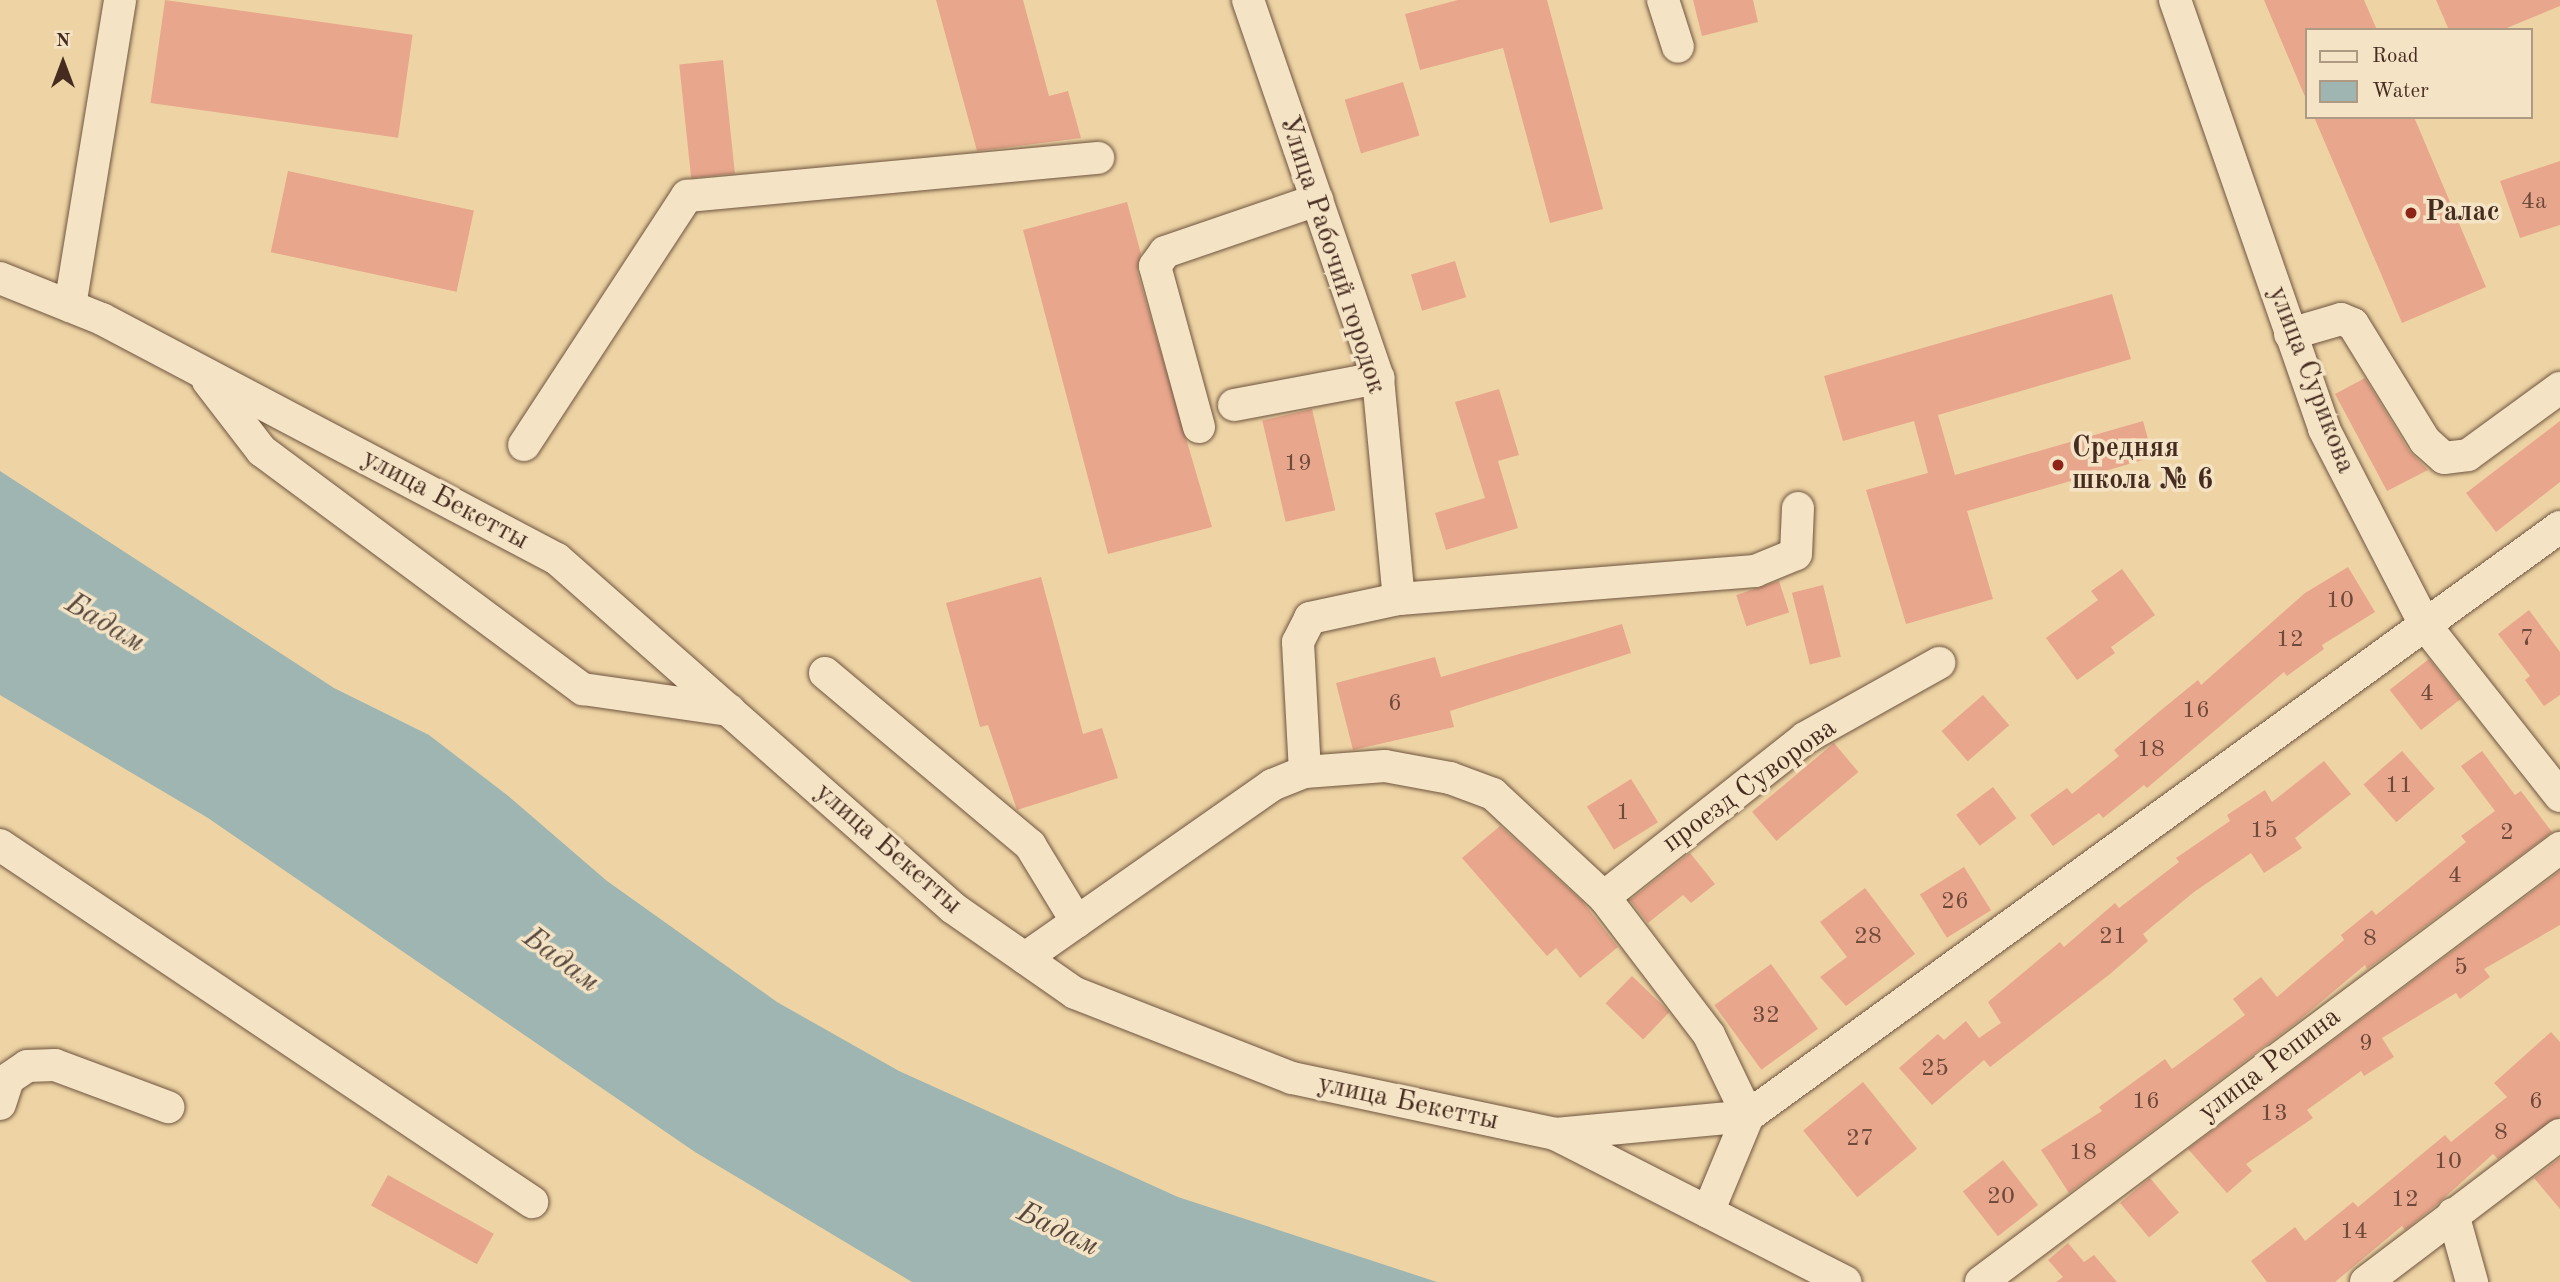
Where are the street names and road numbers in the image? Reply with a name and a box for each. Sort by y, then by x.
street label: Улица Рабочий городок [1271,112,1393,398]
street label: улица Сурикова [2260,282,2362,478]
street label: улица Бекетты [356,442,534,558]
street label: проезд Суворова [1656,712,1844,860]
street label: улица Бекетты [808,776,968,922]
street label: улица Репина [2192,1001,2348,1129]
street label: улица Бекетты [1315,1067,1501,1139]

